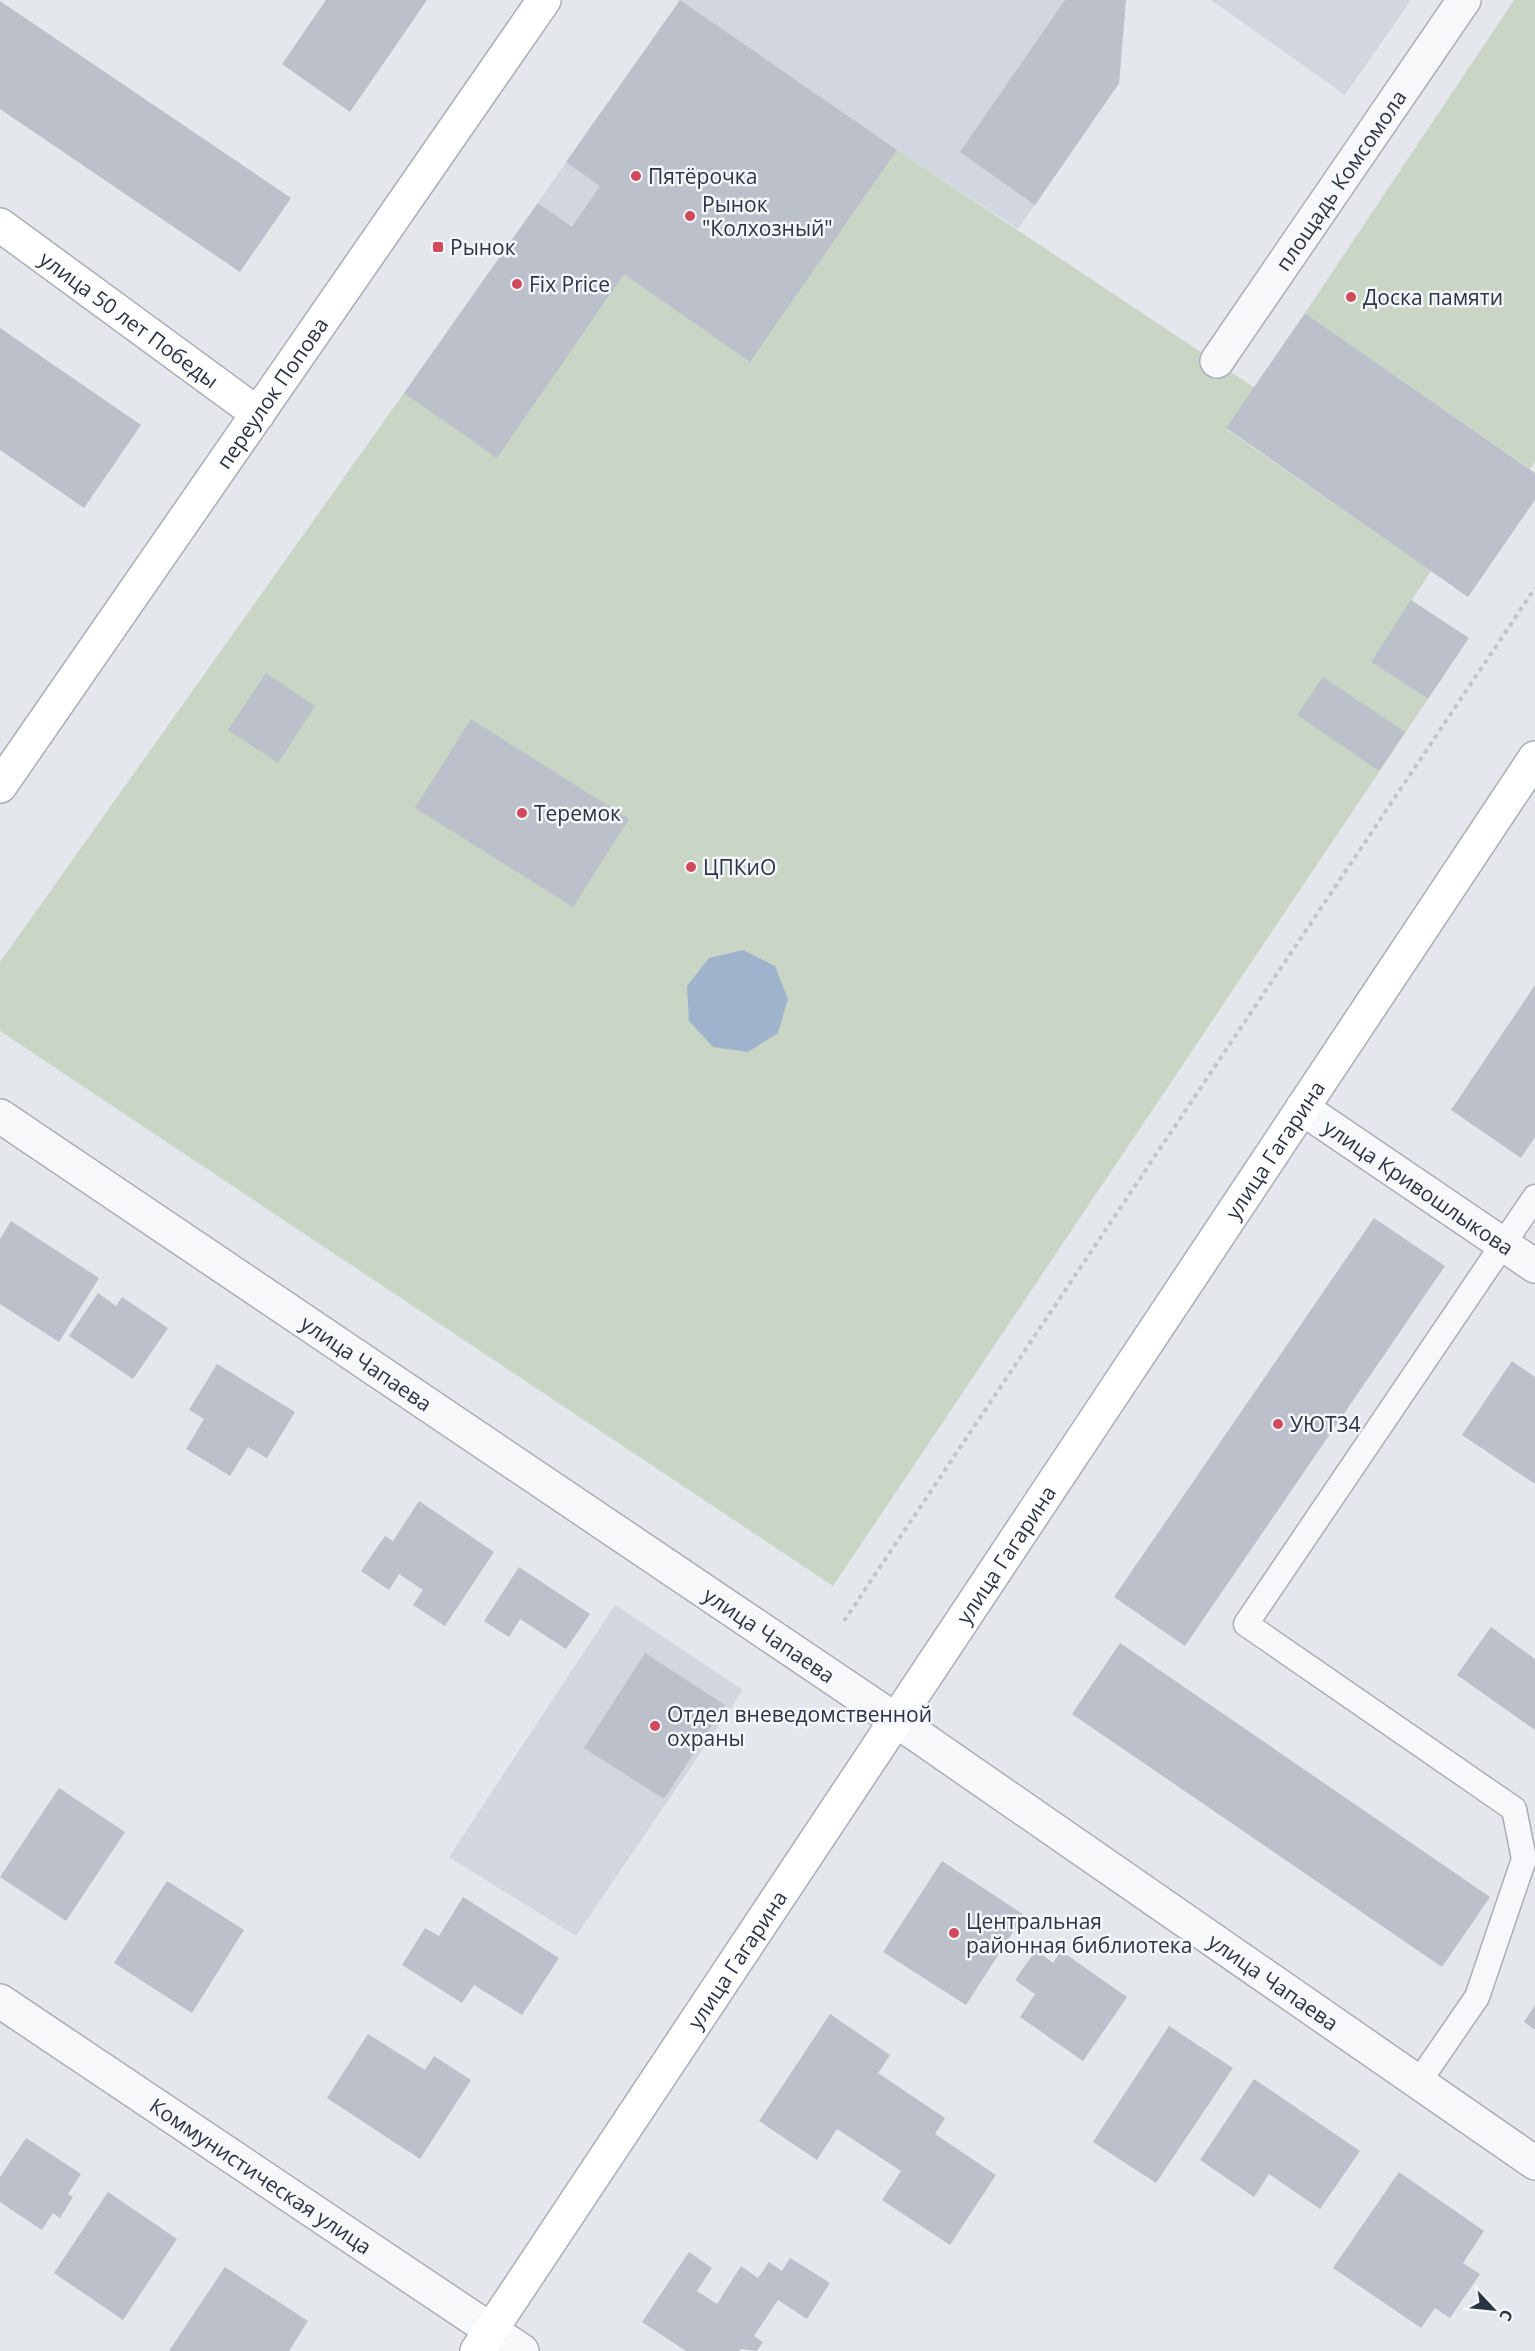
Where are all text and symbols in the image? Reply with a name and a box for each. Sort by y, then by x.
street label: площадь Комсомола [1269,84,1412,276]
place label: Пятёрочка [648,162,757,190]
marker: Пятёрочка [629,169,643,183]
place label: Рынок "Колхозный" [702,190,833,242]
marker: Рынок "Колхозный" [683,209,697,223]
place label: Рынок [450,233,516,261]
marker: Рынок [431,240,445,254]
street label: улица 50 лет Победы [34,245,224,394]
place label: Fix Price [529,270,610,298]
marker: Fix Price [510,277,524,291]
place label: Доска памяти [1363,283,1503,311]
marker: Доска памяти [1344,290,1358,304]
street label: переулок Попова [210,312,334,474]
place label: Теремок [534,799,621,827]
marker: Теремок [515,806,529,820]
place label: ЦПКиО [703,853,776,881]
marker: ЦПКиО [684,860,698,874]
street label: улица Гагарина [1219,1075,1331,1224]
street label: улица Кривошлыкова [1318,1113,1519,1262]
street label: улица Чапаева [295,1309,438,1417]
place label: УЮТ34 [1290,1410,1361,1438]
marker: УЮТ34 [1271,1417,1285,1431]
street label: улица Гагарина [950,1480,1062,1629]
street label: улица Чапаева [698,1581,840,1689]
place label: Отдел вневедомственной охраны [667,1700,932,1752]
marker: Отдел вневедомственной охраны [648,1719,662,1733]
street label: улица Гагарина [681,1885,793,2034]
place label: Центральная районная библиотека [966,1907,1192,1959]
marker: Центральная районная библиотека [947,1926,961,1940]
street label: улица Чапаева [1203,1927,1344,2037]
street label: Коммунистическая улица [144,2091,377,2260]
north arrow [1463,2279,1523,2339]
text: С [1494,2306,1519,2325]

